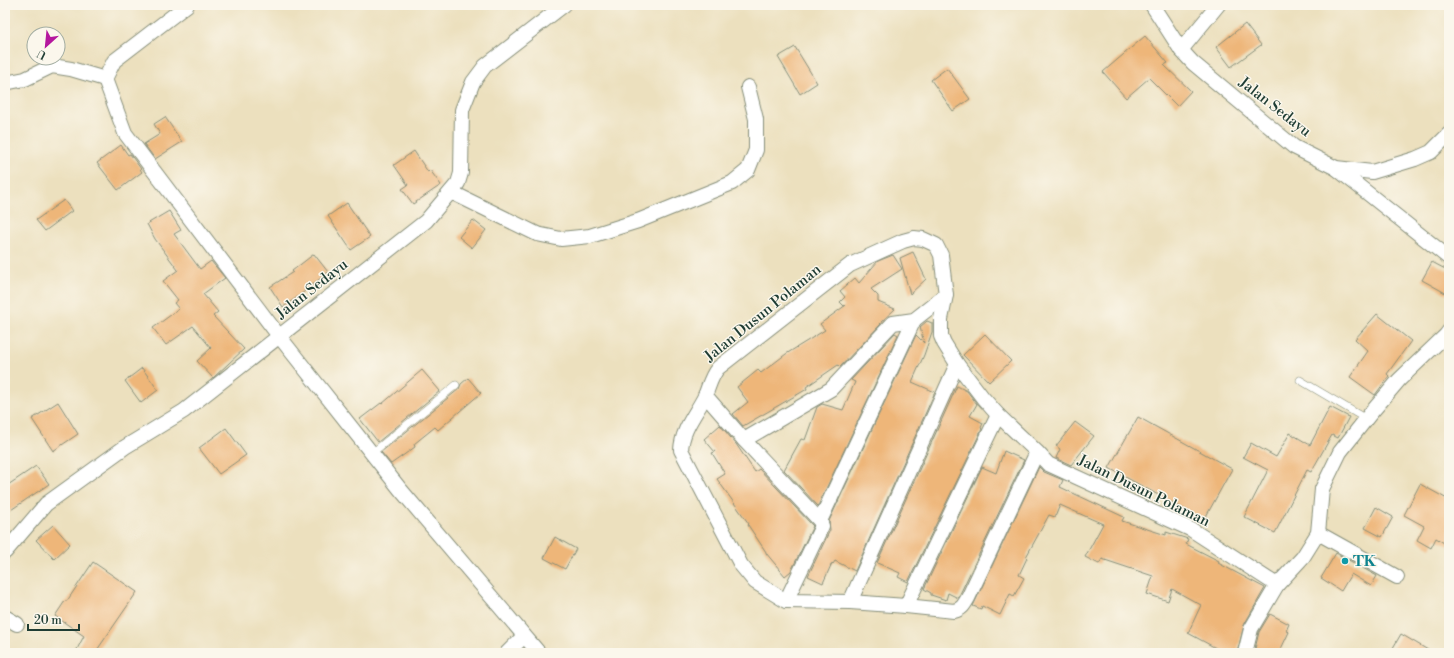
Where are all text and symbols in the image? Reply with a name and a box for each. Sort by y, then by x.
north arrow [26,26,66,66]
text: U [35,46,49,62]
street label: Jalan Sedayu [1234,72,1315,141]
street label: Jalan Sedayu [271,255,352,324]
street label: Jalan Dusun Polaman [700,260,825,367]
street label: Jalan Dusun Polaman [1074,450,1213,531]
place label: TK [1353,552,1377,571]
marker: TK [1340,556,1350,566]
scale bar [28,606,79,632]
text: 20 m [34,613,62,628]

